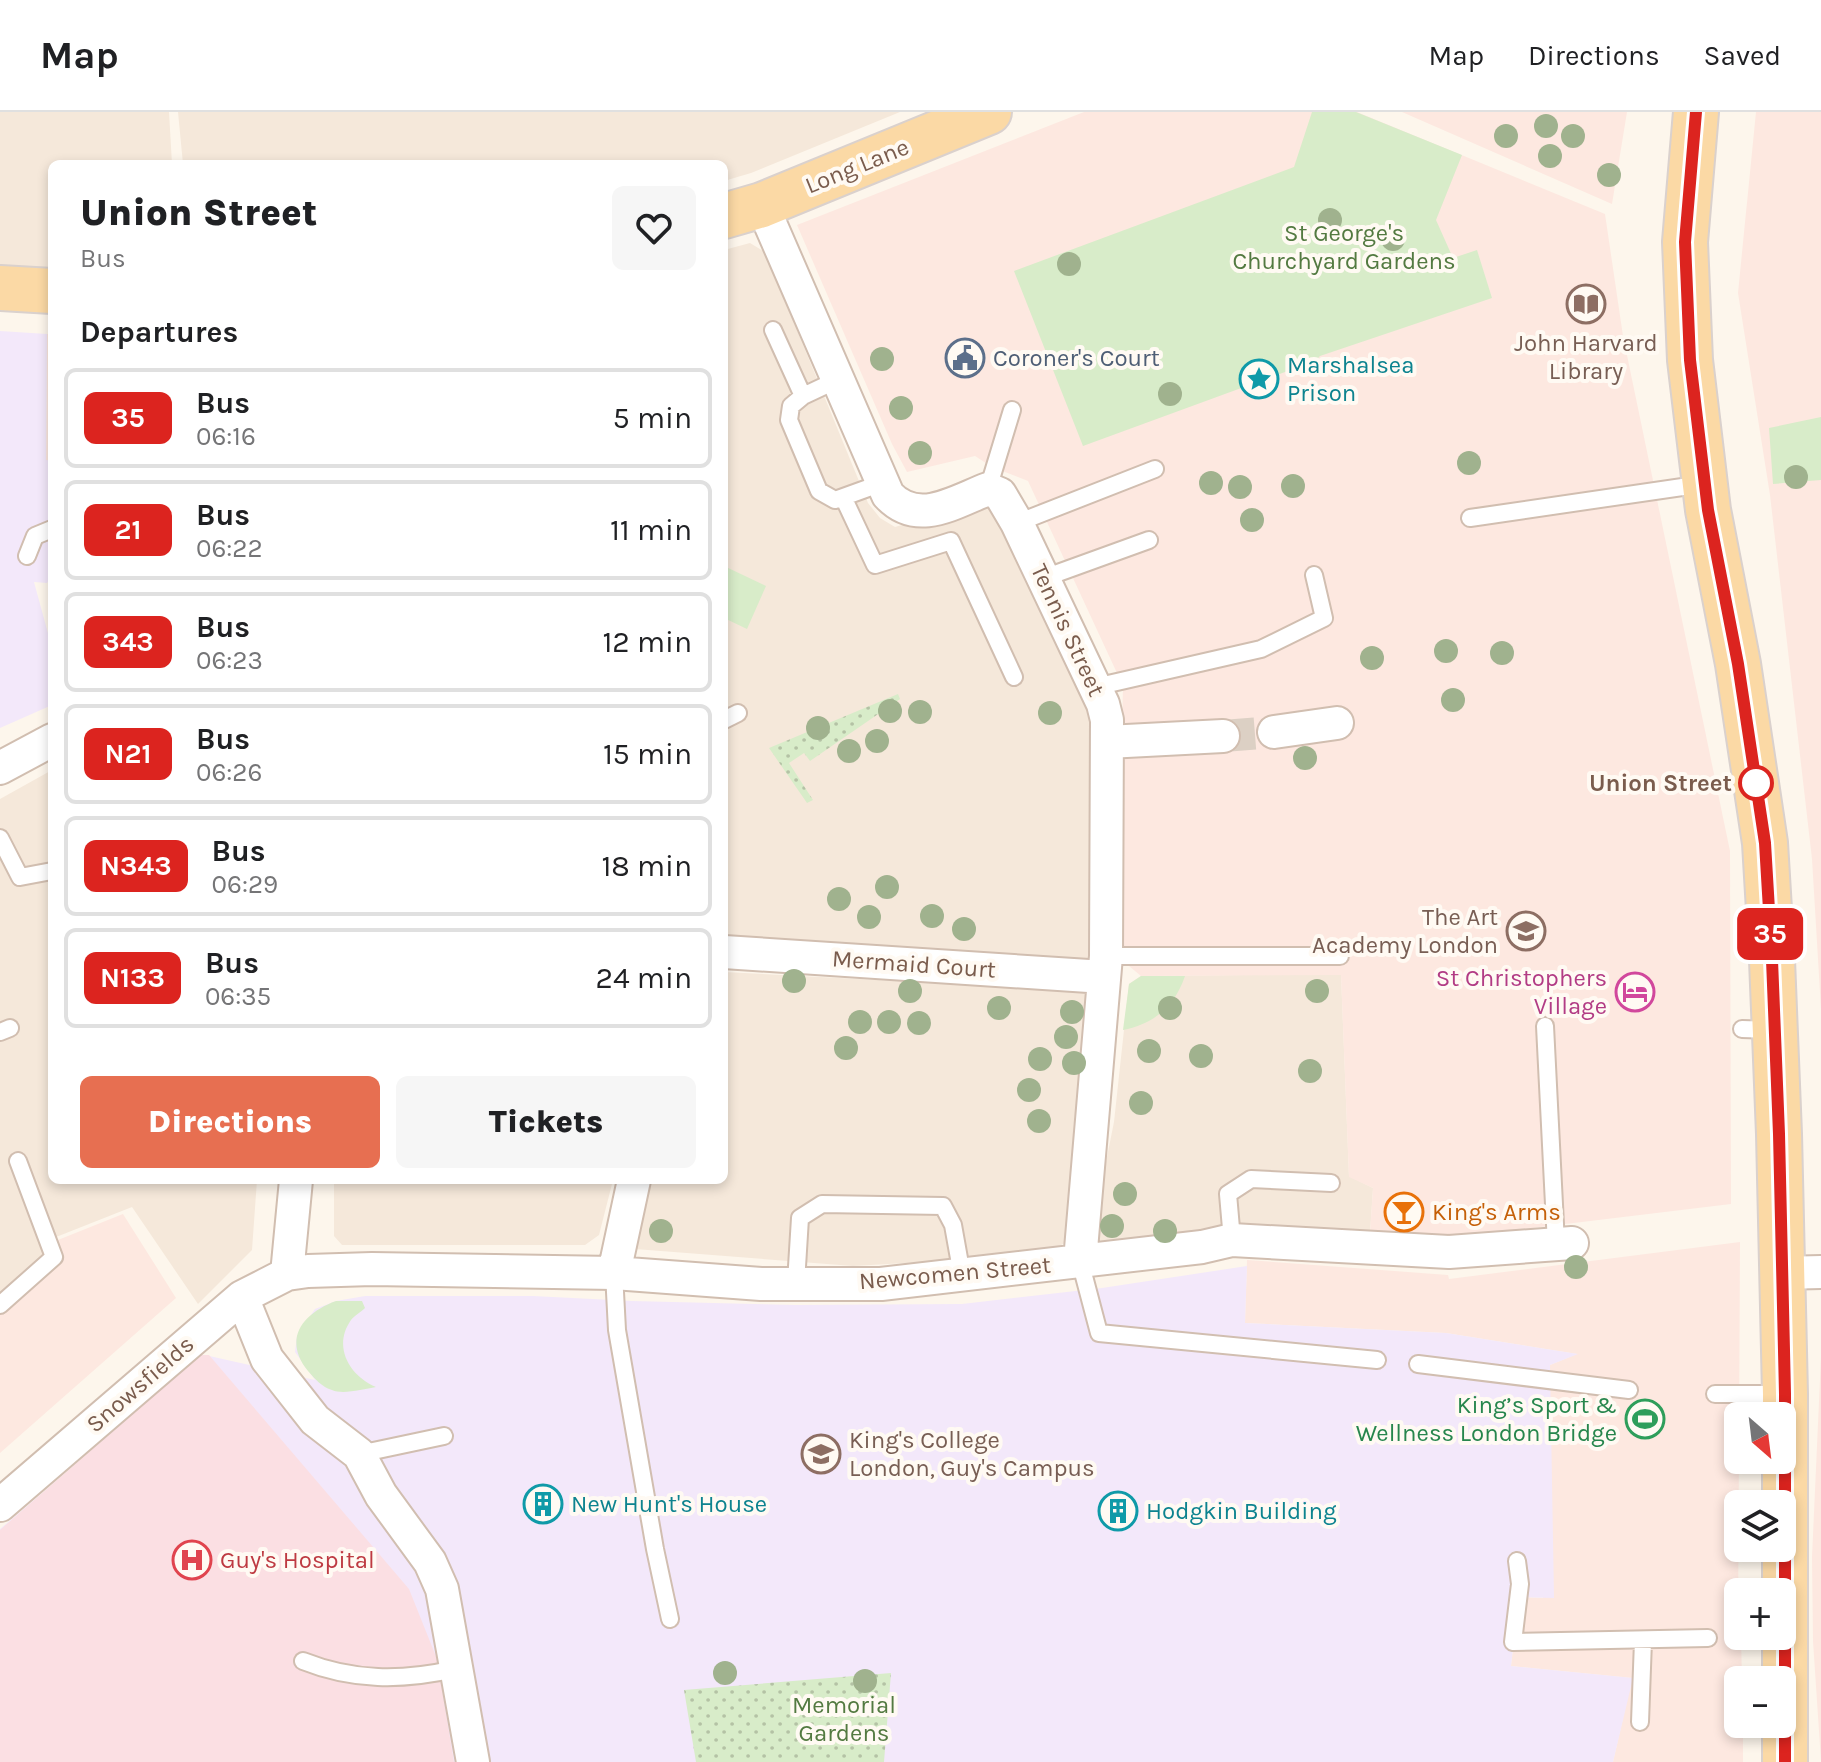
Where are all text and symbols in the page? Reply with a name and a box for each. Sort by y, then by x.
text: Map [40,33,119,78]
text: Map [1429,39,1484,72]
text: Directions [1528,39,1660,72]
text: Saved [1704,39,1781,72]
street label: Long Lane [801,133,913,199]
button: heart [612,186,696,270]
text: Union Street [80,190,318,235]
park label: St George's Churchyard Gardens [1232,219,1456,275]
text: Bus [80,243,126,274]
library icon: John Harvard Library [1565,283,1607,325]
text: Departures [80,314,238,350]
place label: John Harvard Library [1514,329,1658,385]
public building icon: Coroner's Court [944,337,986,379]
place label: Coroner's Court [993,344,1160,372]
place label: Marshalsea Prison [1287,351,1414,407]
place icon: Marshalsea Prison [1238,358,1280,400]
text: Bus [196,385,250,421]
text: 5 min [613,400,692,436]
text: 35 [111,401,145,434]
text: 06:16 [196,421,256,452]
text: Bus [196,497,250,533]
text: 11 min [610,512,692,548]
text: 21 [115,513,141,546]
text: 06:22 [196,533,262,564]
street label: Tennis Street [1025,559,1111,701]
text: Bus [196,609,250,645]
text: 12 min [602,624,692,660]
text: 343 [102,625,154,658]
text: 06:23 [196,645,263,676]
text: Bus [196,721,250,757]
text: 15 min [603,736,692,772]
text: N21 [105,737,152,770]
text: 06:26 [196,757,262,788]
marker: Union Street [1739,766,1773,800]
place label: Union Street [1589,769,1732,797]
text: Bus [212,833,266,869]
text: 18 min [601,848,692,884]
text: N343 [100,849,172,882]
text: 06:29 [212,869,278,900]
place label: The Art Academy London [1312,903,1498,959]
line badge: 35 [1734,908,1806,960]
school or university icon: The Art Academy London [1505,910,1547,952]
text: 35 [1753,917,1787,950]
street label: Mermaid Court [831,944,997,984]
text: Bus [205,945,259,981]
text: 24 min [596,960,692,996]
text: N133 [100,961,165,994]
place label: St Christophers Village [1436,964,1607,1020]
hotel icon: St Christophers Village [1614,971,1656,1013]
text: 06:35 [205,981,271,1012]
button: Directions [80,1076,380,1168]
button: Tickets [396,1076,696,1168]
bar icon: King's Arms [1383,1191,1425,1233]
place label: King's Arms [1432,1198,1561,1226]
street label: Newcomen Street [858,1251,1052,1295]
street label: Snowsfields [80,1330,200,1438]
place label: King’s Sport & Wellness London Bridge [1356,1391,1617,1447]
sports icon: King’s Sport & Wellness London Bridge [1624,1398,1666,1440]
north arrow [1724,1402,1796,1474]
map controls [1724,1402,1796,1738]
place label: King's College London, Guy's Campus [849,1426,1095,1482]
school or university icon: King's College London, Guy's Campus [800,1433,842,1475]
building icon: New Hunt's House [522,1483,564,1525]
place label: New Hunt's House [571,1490,767,1518]
building icon: Hodgkin Building [1097,1490,1139,1532]
button: layers [1724,1490,1796,1562]
place label: Hodgkin Building [1146,1497,1337,1525]
hospital icon: Guy's Hospital [171,1539,213,1581]
place label: Guy's Hospital [220,1546,375,1574]
button: + [1724,1578,1796,1650]
button: − [1724,1666,1796,1738]
park label: Memorial Gardens [792,1691,896,1747]

